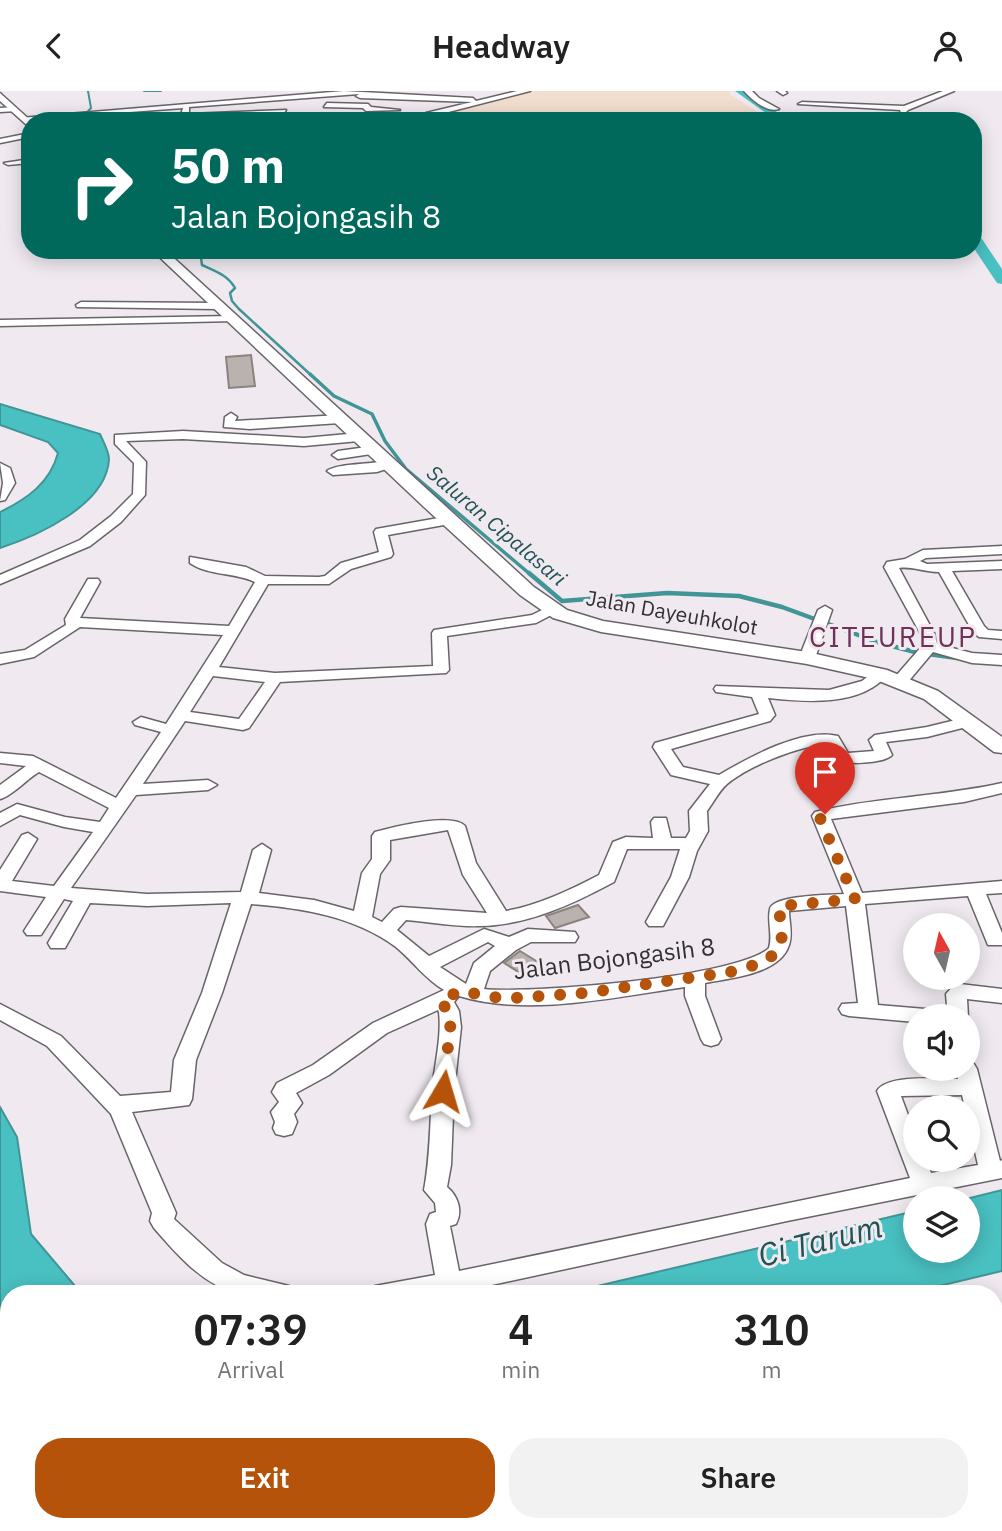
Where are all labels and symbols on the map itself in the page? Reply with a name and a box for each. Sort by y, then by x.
water label: Saluran Cipalasari [421,458,573,592]
street label: Jalan Dayeuhkolot [584,583,760,641]
district label: CITEUREUP [809,618,977,655]
pin [795,742,855,814]
north arrow [903,913,980,991]
street label: Jalan Bojongasih 8 [511,930,717,986]
position arrow [406,1054,480,1128]
water label: Ci Tarum [754,1204,886,1276]

